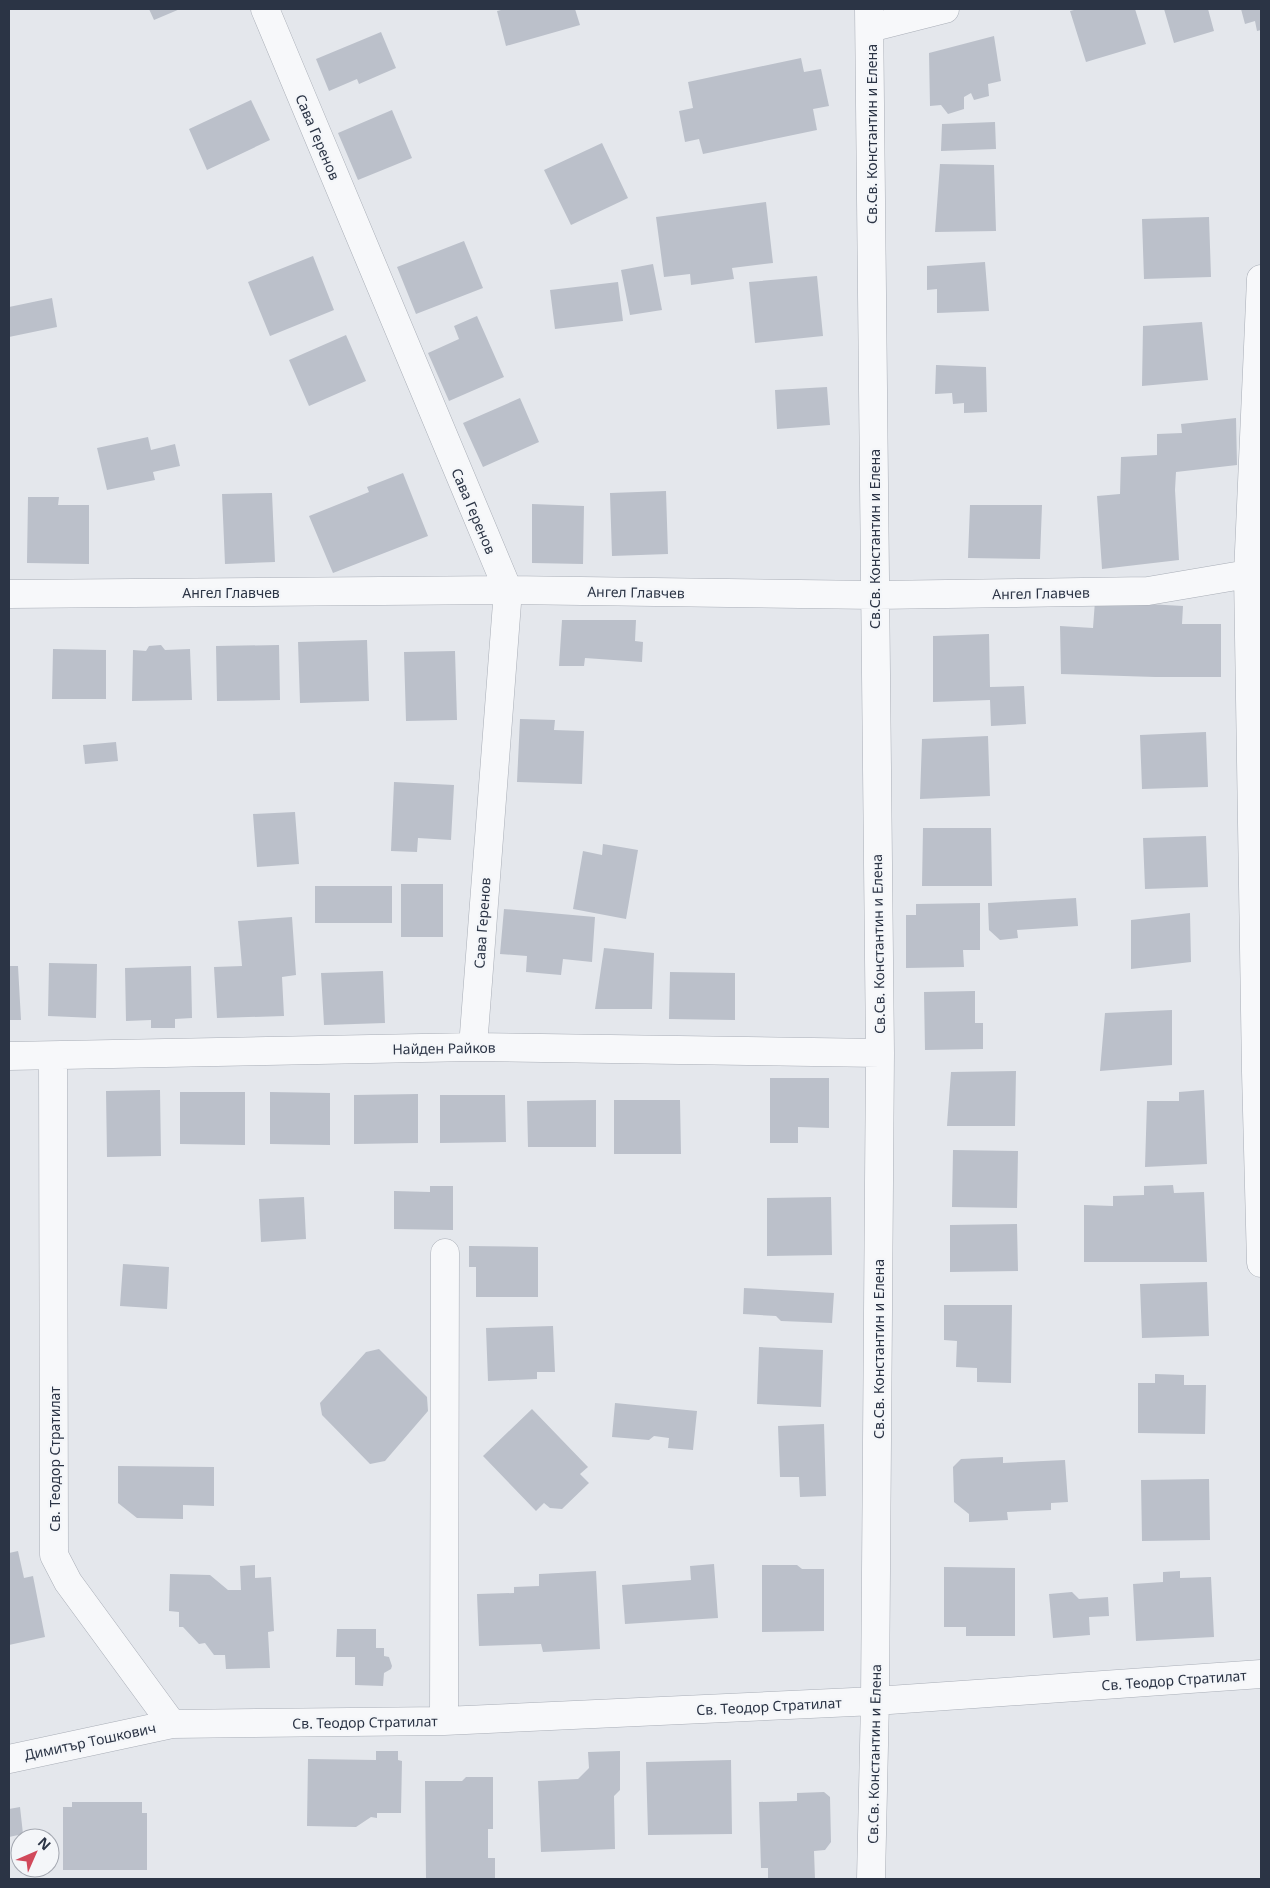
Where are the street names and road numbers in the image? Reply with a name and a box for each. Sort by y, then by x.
street label: Св.Св. Константин и Елена [862,44,881,224]
street label: Сава Геренов [291,91,345,183]
street label: Св.Св. Константин и Елена [865,449,884,629]
street label: Сава Геренов [447,465,501,557]
street label: Ангел Главчев [587,582,685,602]
street label: Ангел Главчев [182,583,280,602]
street label: Ангел Главчев [992,583,1090,603]
street label: Св.Св. Константин и Елена [867,854,889,1034]
street label: Сава Геренов [469,877,495,969]
street label: Найден Райков [392,1038,496,1058]
street label: Св.Св. Константин и Елена [869,1259,888,1439]
street label: Св. Теодор Стратилат [45,1386,64,1532]
street label: Св.Св. Константин и Елена [863,1664,885,1844]
street label: Св. Теодор Стратилат [1101,1665,1248,1695]
street label: Св. Теодор Стратилат [696,1693,843,1719]
street label: Св. Теодор Стратилат [292,1711,438,1733]
street label: Димитър Тошкович [22,1718,158,1764]

